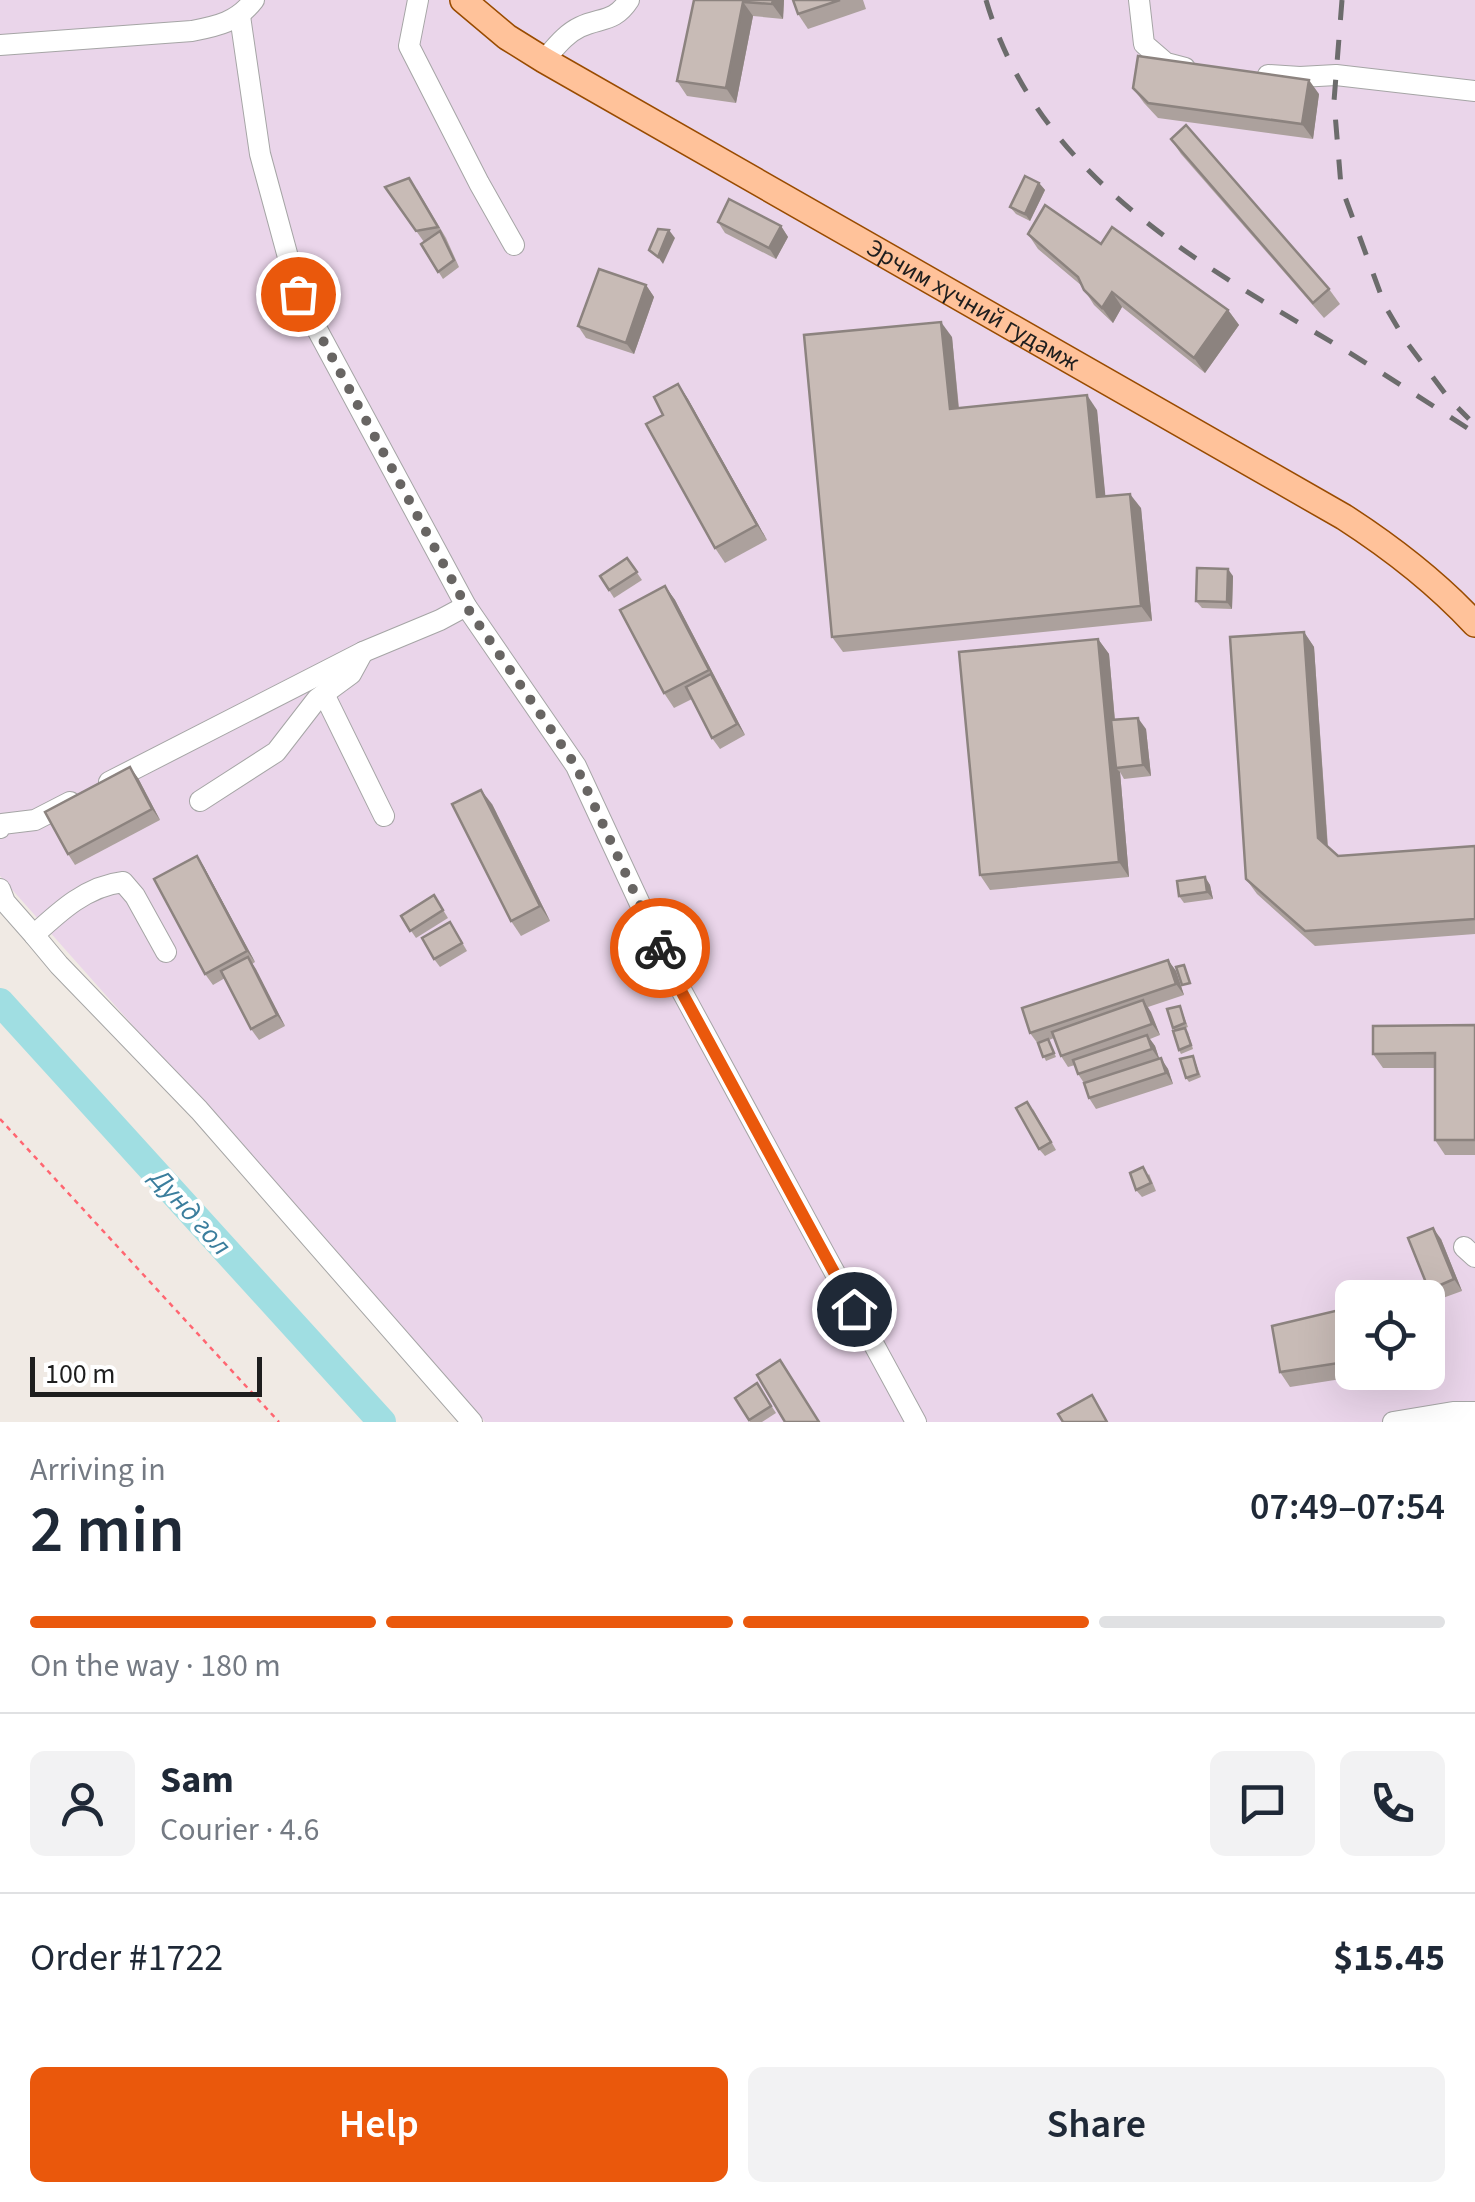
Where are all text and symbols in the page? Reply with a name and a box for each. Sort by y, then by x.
street label: Эрчим хүчний гудамж [860,230,1086,380]
pin [256,252,341,337]
icon: bag [271,267,326,322]
courier [610,898,710,998]
icon: bike [633,921,688,976]
water label: Дунд гол [140,1158,241,1264]
pin [812,1267,897,1352]
map controls [1335,1280,1445,1390]
button: locate [1335,1280,1445,1390]
icon: home [827,1282,882,1337]
scale bar [30,1352,262,1396]
text: 100 m [45,1354,116,1394]
text: Arriving in [30,1447,166,1493]
text: 07:49–07:54 [1250,1480,1445,1534]
text: 2 min [30,1484,185,1577]
text: On the way · 180 m [30,1643,281,1689]
button: person [30,1751,135,1856]
button: chat [1210,1751,1315,1856]
button: phone [1340,1751,1445,1856]
text: Sam [160,1753,234,1807]
text: Courier · 4.6 [160,1807,320,1853]
text: Order #1722 [30,1931,223,1985]
text: $15.45 [1333,1931,1445,1985]
button: Help [30,2067,728,2182]
button: Share [748,2067,1445,2182]

